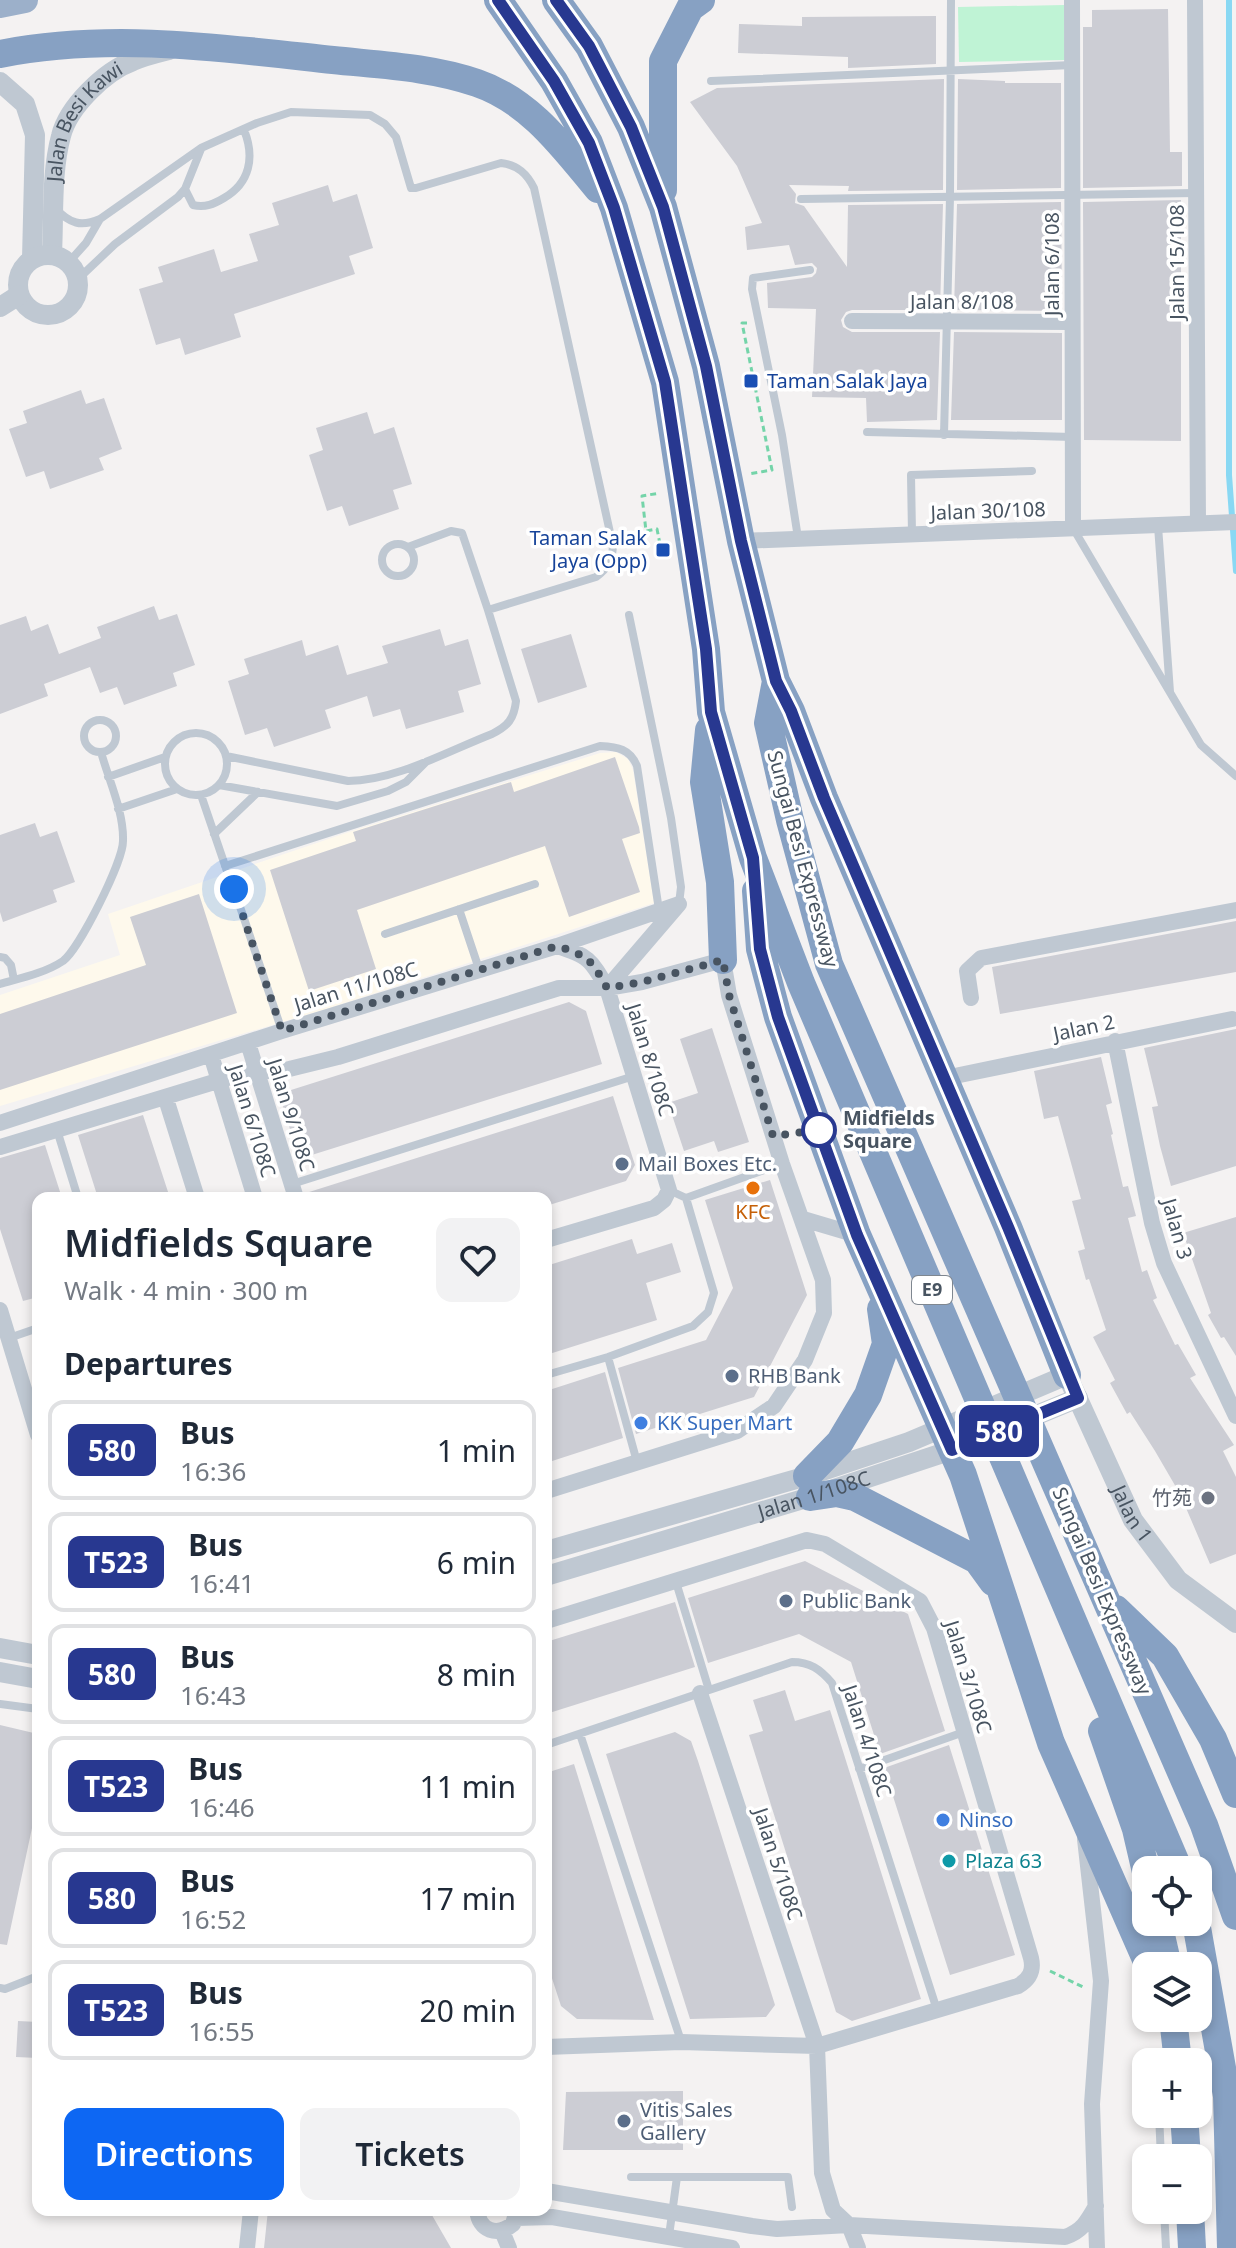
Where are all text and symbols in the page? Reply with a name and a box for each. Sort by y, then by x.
street label: Jalan Besi Kawi [40,55,127,185]
street label: Jalan 15/108 [1163,204,1190,322]
street label: Jalan 6/108 [1038,212,1065,318]
street label: Jalan 8/108 [908,288,1014,315]
place label: Taman Salak Jaya [767,367,928,394]
marker: Taman Salak Jaya [742,372,760,390]
street label: Jalan 30/108 [928,495,1046,526]
place label: Taman Salak Jaya (Opp) [530,524,647,574]
marker: Taman Salak Jaya (Opp) [654,541,672,559]
street label: Sungai Besi Expressway [762,748,846,971]
your location [214,869,254,909]
street label: Jalan 11/108C [289,955,421,1019]
street label: Jalan 8/108C [620,998,681,1120]
street label: Jalan 2 [1049,1008,1117,1048]
street label: Jalan 9/108C [261,1053,322,1175]
street label: Jalan 6/108C [222,1059,283,1181]
place label: Midfields Square [843,1104,935,1154]
marker: Midfields Square [802,1113,836,1147]
place label: Mail Boxes Etc. [638,1150,777,1177]
marker: Mail Boxes Etc. [613,1155,631,1173]
marker: KFC [744,1179,762,1197]
street label: Jalan 3 [1155,1193,1199,1262]
place label: KFC [735,1198,771,1225]
text: Midfields Square [64,1216,373,1268]
button: heart [436,1218,520,1302]
text: Walk · 4 min · 300 m [64,1272,308,1308]
road number: E9 [912,1276,952,1304]
text: Departures [64,1343,233,1384]
place label: RHB Bank [748,1362,841,1389]
marker: RHB Bank [723,1367,741,1385]
line badge: 580 [953,1405,1045,1457]
place label: KK Super Mart [657,1409,792,1436]
text: Bus [180,1412,235,1453]
text: 580 [975,1412,1023,1450]
marker: KK Super Mart [632,1414,650,1432]
text: 1 min [437,1430,516,1471]
text: 580 [88,1431,136,1469]
text: 16:36 [180,1453,246,1489]
street label: Jalan 1/108C [752,1464,874,1525]
street label: Jalan 1 [1105,1479,1159,1548]
street label: Sungai Besi Expressway [1046,1483,1159,1700]
place label: 竹苑 [1152,1484,1192,1511]
marker: 竹苑 [1199,1489,1217,1507]
text: Bus [188,1524,243,1565]
text: 6 min [437,1542,516,1583]
text: T523 [84,1543,148,1581]
text: 16:41 [188,1565,255,1601]
place label: Public Bank [802,1587,911,1614]
marker: Public Bank [777,1592,795,1610]
street label: Jalan 3/108C [938,1615,999,1737]
text: Bus [180,1636,235,1677]
text: 8 min [437,1654,516,1695]
text: 580 [88,1655,136,1693]
text: 16:43 [180,1677,246,1713]
street label: Jalan 4/108C [836,1679,898,1801]
text: Bus [188,1748,243,1789]
text: 11 min [420,1766,516,1807]
text: T523 [84,1767,148,1805]
text: 16:46 [188,1789,255,1825]
street label: Jalan 5/108C [747,1802,809,1924]
place label: Ninso [959,1806,1013,1833]
marker: Ninso [934,1811,952,1829]
place label: Plaza 63 [965,1847,1042,1874]
marker: Plaza 63 [940,1852,958,1870]
map controls [1132,1856,1212,2224]
button: locate [1132,1856,1212,1936]
text: Bus [180,1860,235,1901]
text: 17 min [420,1878,516,1919]
text: 580 [88,1879,136,1917]
text: 16:52 [180,1901,246,1937]
button: layers [1132,1952,1212,2032]
text: Bus [188,1972,243,2013]
text: 20 min [420,1990,516,2031]
text: T523 [84,1991,148,2029]
text: 16:55 [188,2013,255,2049]
button: + [1132,2048,1212,2128]
place label: Vitis Sales Gallery [640,2096,733,2146]
button: Directions [64,2108,284,2200]
button: Tickets [300,2108,520,2200]
marker: Vitis Sales Gallery [615,2112,633,2130]
button: − [1132,2144,1212,2224]

